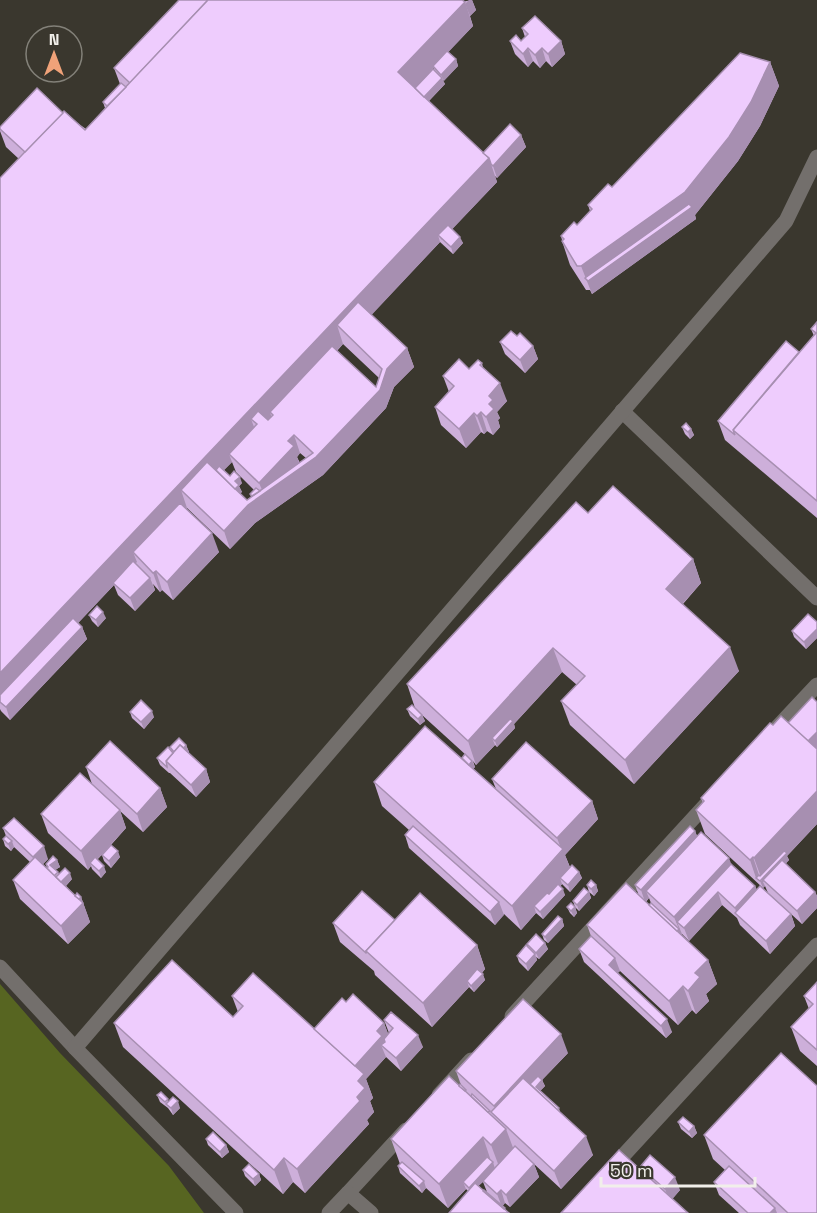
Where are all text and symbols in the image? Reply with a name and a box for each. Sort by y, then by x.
north arrow [24,24,84,84]
text: N [49,29,59,50]
scale bar [601,1150,756,1188]
text: 50 m [610,1159,652,1182]

